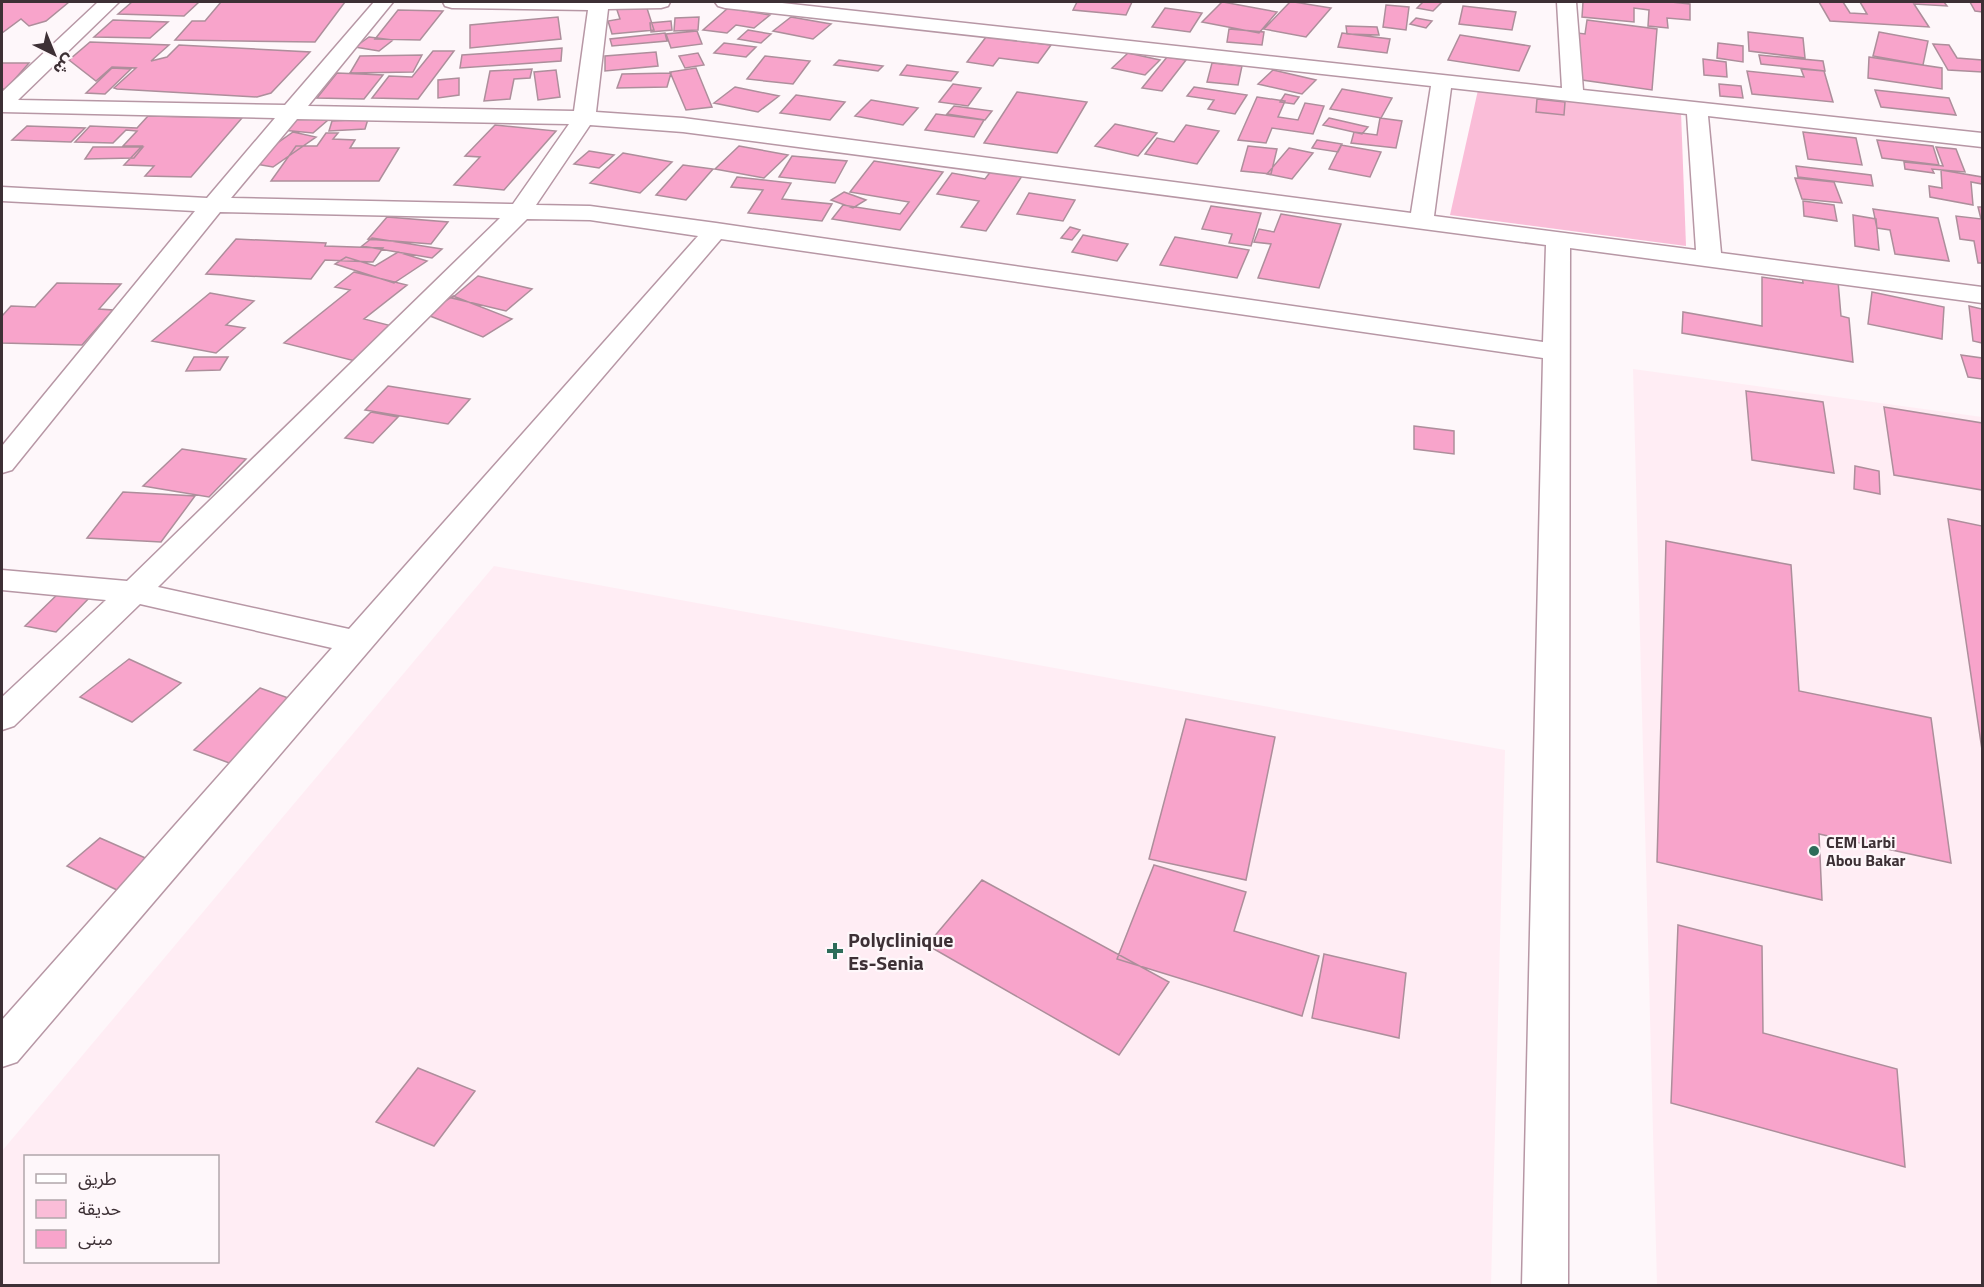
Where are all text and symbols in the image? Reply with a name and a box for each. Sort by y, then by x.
north arrow [24,24,84,84]
text: ش [48,49,80,81]
place label: CEM Larbi Abou Bakar [1826,830,1906,872]
marker: CEM Larbi Abou Bakar [1807,844,1821,858]
place label: Polyclinique Es-Senia [848,924,953,978]
marker: Polyclinique Es-Senia [826,942,844,960]
legend [24,1155,219,1263]
text: طريق [78,1165,117,1192]
text: حديقة [78,1195,121,1222]
text: مبنى [78,1225,113,1252]

